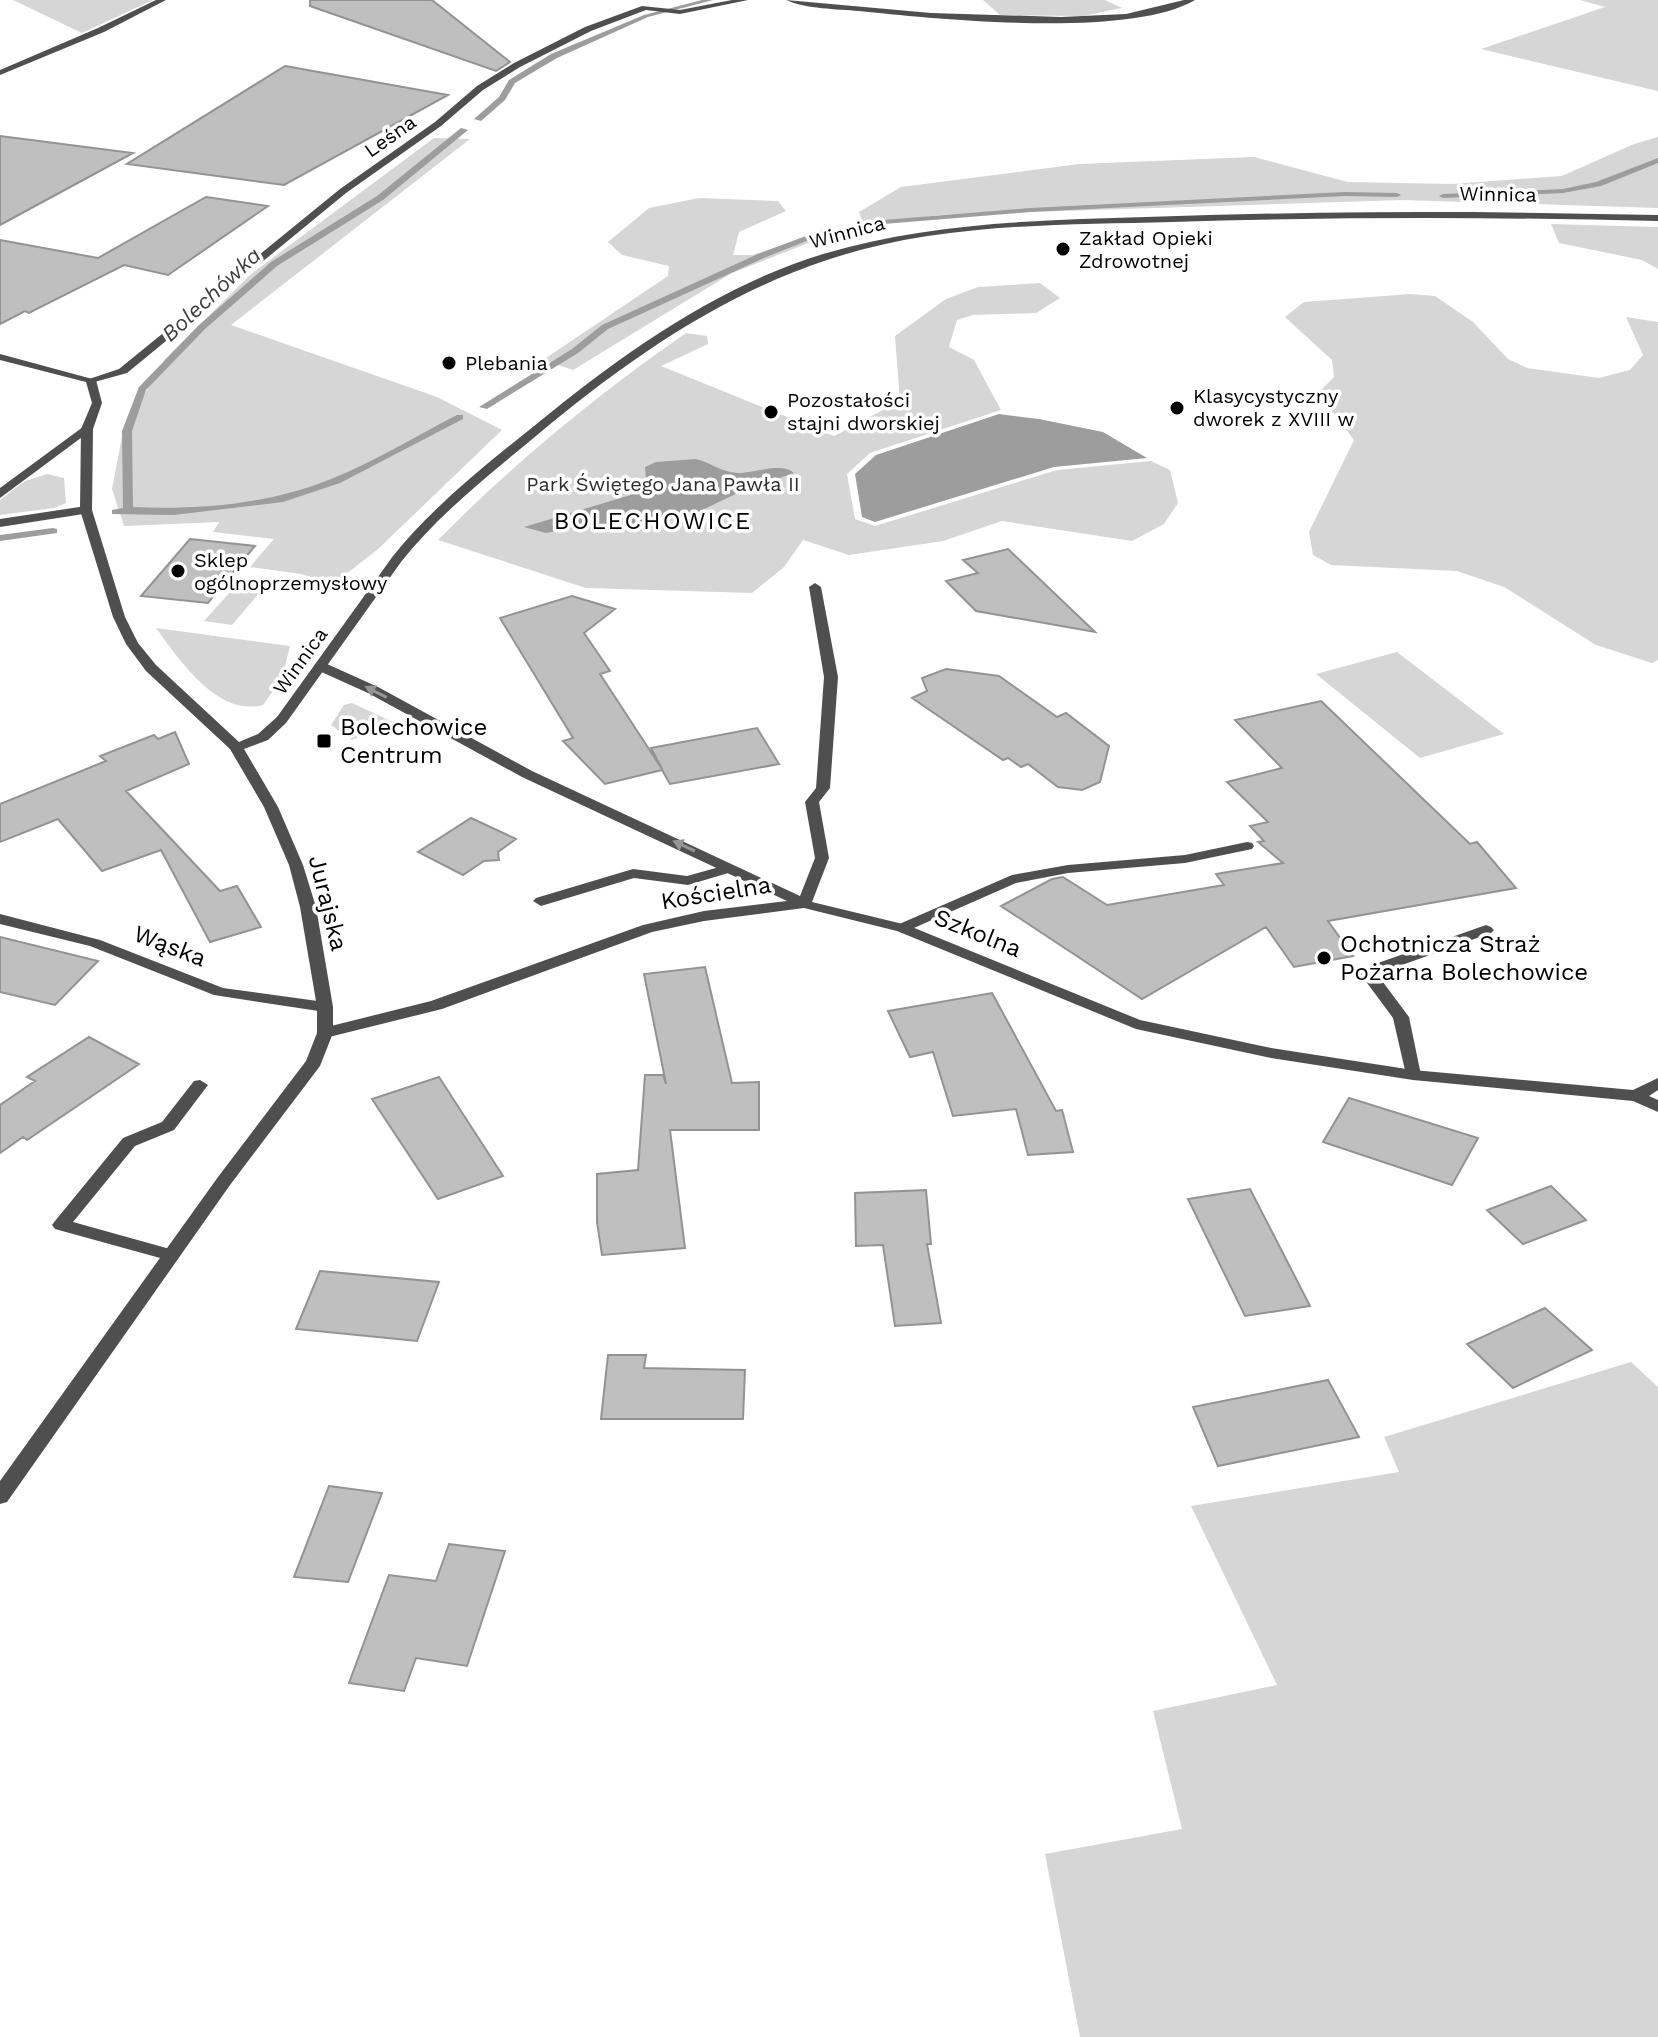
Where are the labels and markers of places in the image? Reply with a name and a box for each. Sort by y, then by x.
place label: Zakład Opieki Zdrowotnej [1079,226,1213,273]
marker: Zakład Opieki Zdrowotnej [1054,240,1072,258]
place label: Plebania [465,351,548,375]
marker: Plebania [440,354,458,372]
place label: Klasycystyczny dworek z XVIII w [1193,384,1354,431]
place label: Pozostałości stajni dworskiej [787,388,940,435]
marker: Klasycystyczny dworek z XVIII w [1168,399,1186,417]
marker: Pozostałości stajni dworskiej [762,403,780,421]
place label: Sklep ogólnoprzemysłowy [194,548,388,595]
marker: Sklep ogólnoprzemysłowy [169,562,187,580]
place label: Bolechowice Centrum [340,713,487,769]
marker: Bolechowice Centrum [315,732,333,750]
place label: Ochotnicza Straż Pożarna Bolechowice [1340,930,1588,986]
marker: Ochotnicza Straż Pożarna Bolechowice [1315,949,1333,967]

